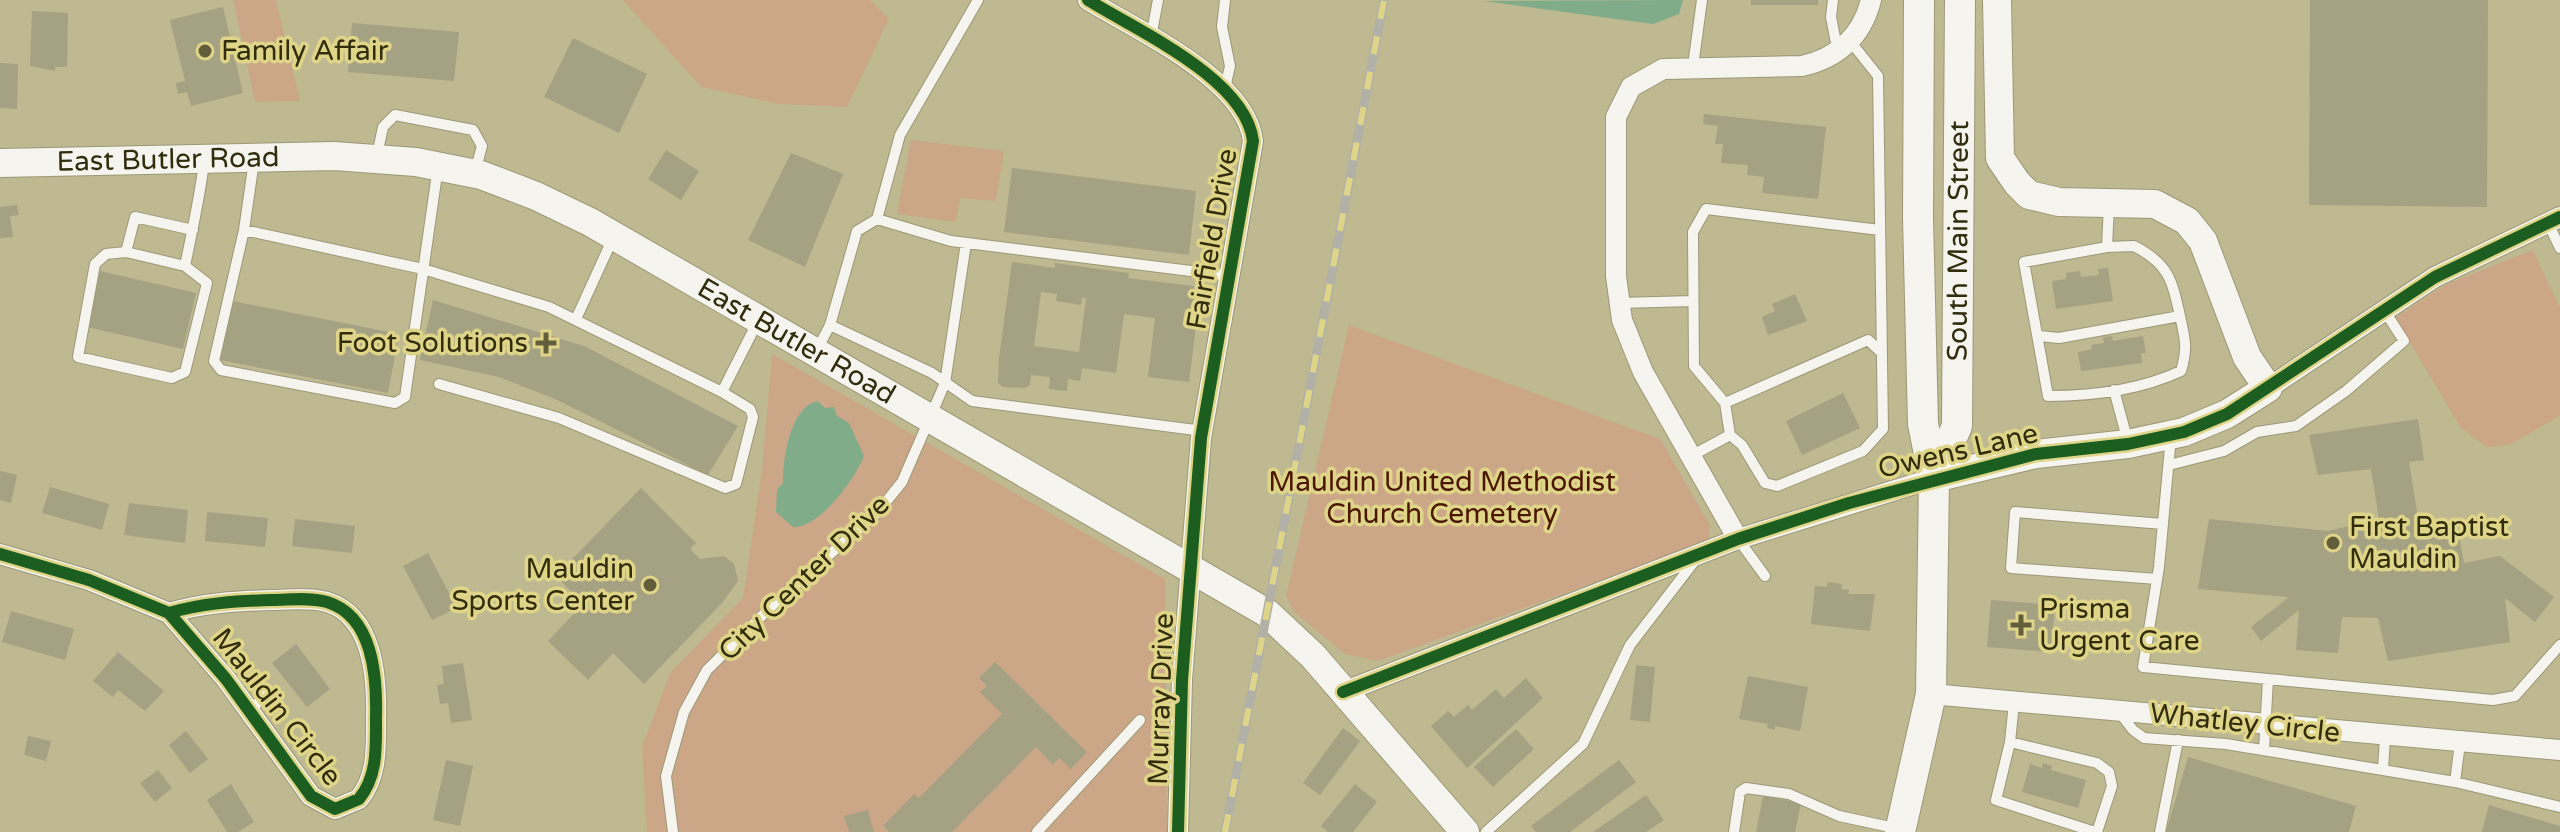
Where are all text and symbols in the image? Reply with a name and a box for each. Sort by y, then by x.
place label: Family Affair [221,34,389,68]
marker: Family Affair [196,42,214,60]
street label: South Main Street [1940,120,1976,361]
street label: East Butler Road [56,140,280,179]
street label: Fairfield Drive [1179,146,1245,332]
street label: East Butler Road [692,271,902,412]
place label: Foot Solutions [337,326,528,360]
marker: Foot Solutions [535,332,557,354]
street label: Owens Lane [1875,416,2041,486]
park label: Mauldin United Methodist Church Cemetery [1268,465,1616,531]
street label: City Center Drive [712,488,896,668]
place label: First Baptist Mauldin [2349,510,2509,576]
marker: First Baptist Mauldin [2324,534,2342,552]
place label: Mauldin Sports Center [451,552,634,618]
marker: Mauldin Sports Center [641,576,659,594]
place label: Prisma Urgent Care [2039,592,2200,658]
street label: Murray Drive [1141,612,1181,786]
marker: Prisma Urgent Care [2010,614,2032,636]
street label: Mauldin Circle [205,622,349,792]
street label: Whatley Circle [2148,696,2342,750]

